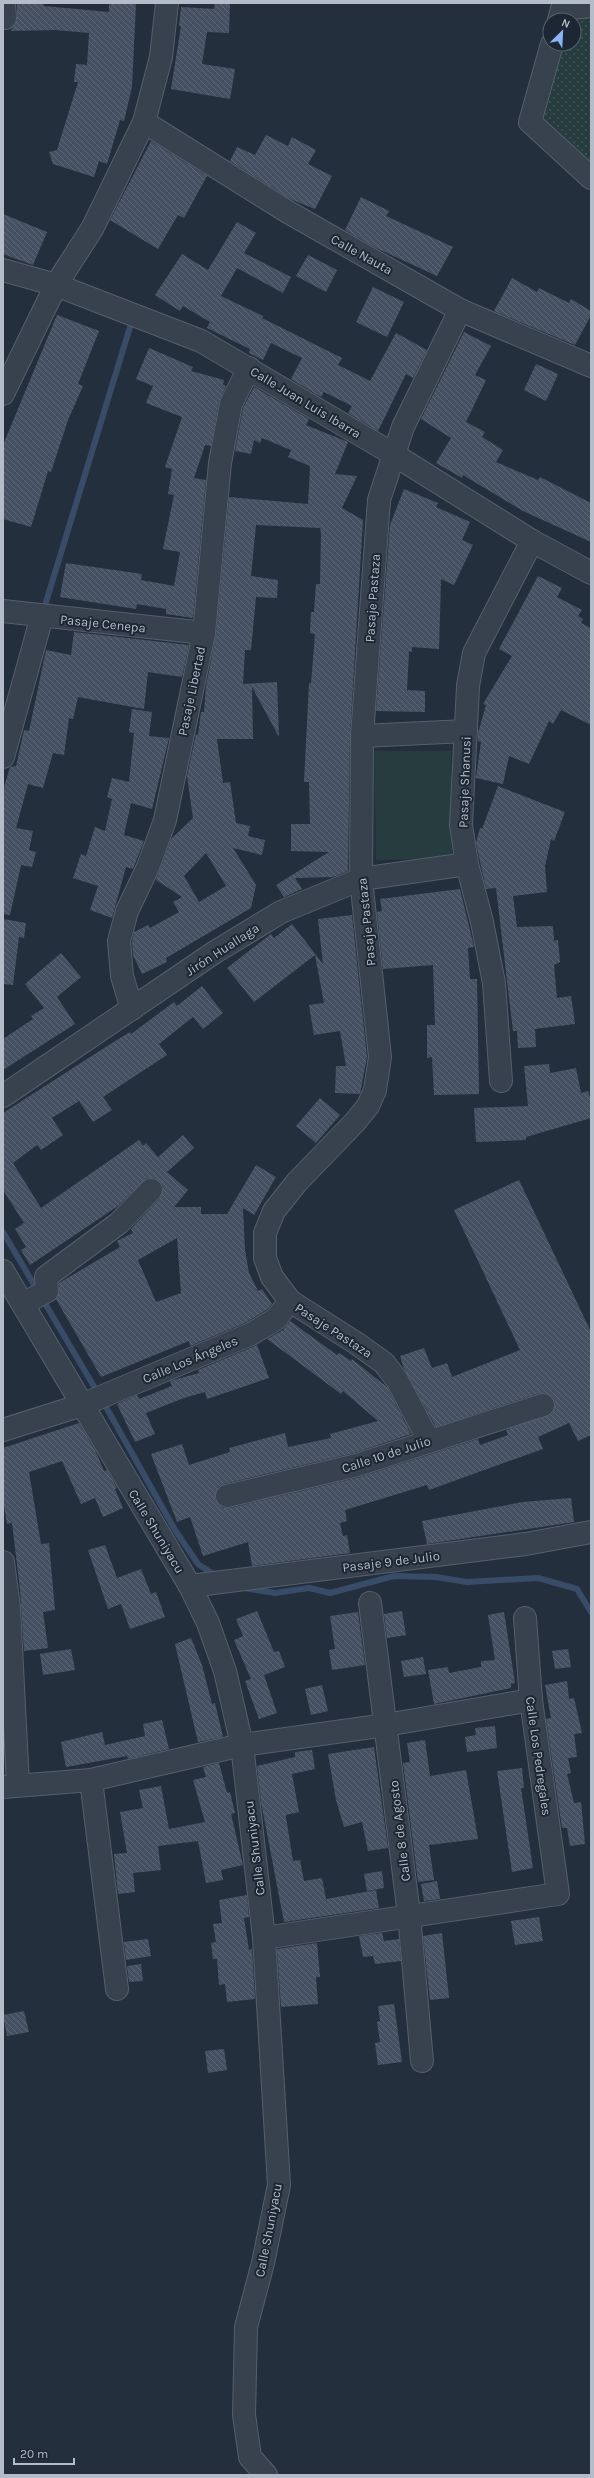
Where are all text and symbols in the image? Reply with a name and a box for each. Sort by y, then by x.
north arrow [542,12,582,52]
text: N [560,16,572,31]
street label: Calle Nauta [328,231,395,278]
street label: Calle Juan Luis Ibarra [248,364,364,441]
street label: Pasaje Pastaza [362,553,383,643]
street label: Pasaje Cenepa [59,612,147,635]
street label: Pasaje Libertad [175,645,208,737]
street label: Pasaje Shanusi [455,736,474,828]
street label: Pasaje Pastaza [354,877,379,967]
street label: Jirón Huallaga [183,920,262,979]
street label: Pasaje Pastaza [292,1300,375,1361]
street label: Calle Los Ángeles [140,1331,240,1386]
street label: Calle 10 de Julio [340,1433,432,1476]
street label: Calle Shuniyacu [126,1487,188,1576]
street label: Pasaje 9 de Julio [342,1548,441,1575]
street label: Calle Los Pedregales [523,1696,554,1817]
street label: Calle 8 de Agosto [386,1780,413,1882]
street label: Calle Shuniyacu [241,1800,268,1896]
street label: Calle Shuniyacu [252,2182,285,2278]
scale bar [14,2440,74,2466]
text: 20 m [20,2447,48,2461]

